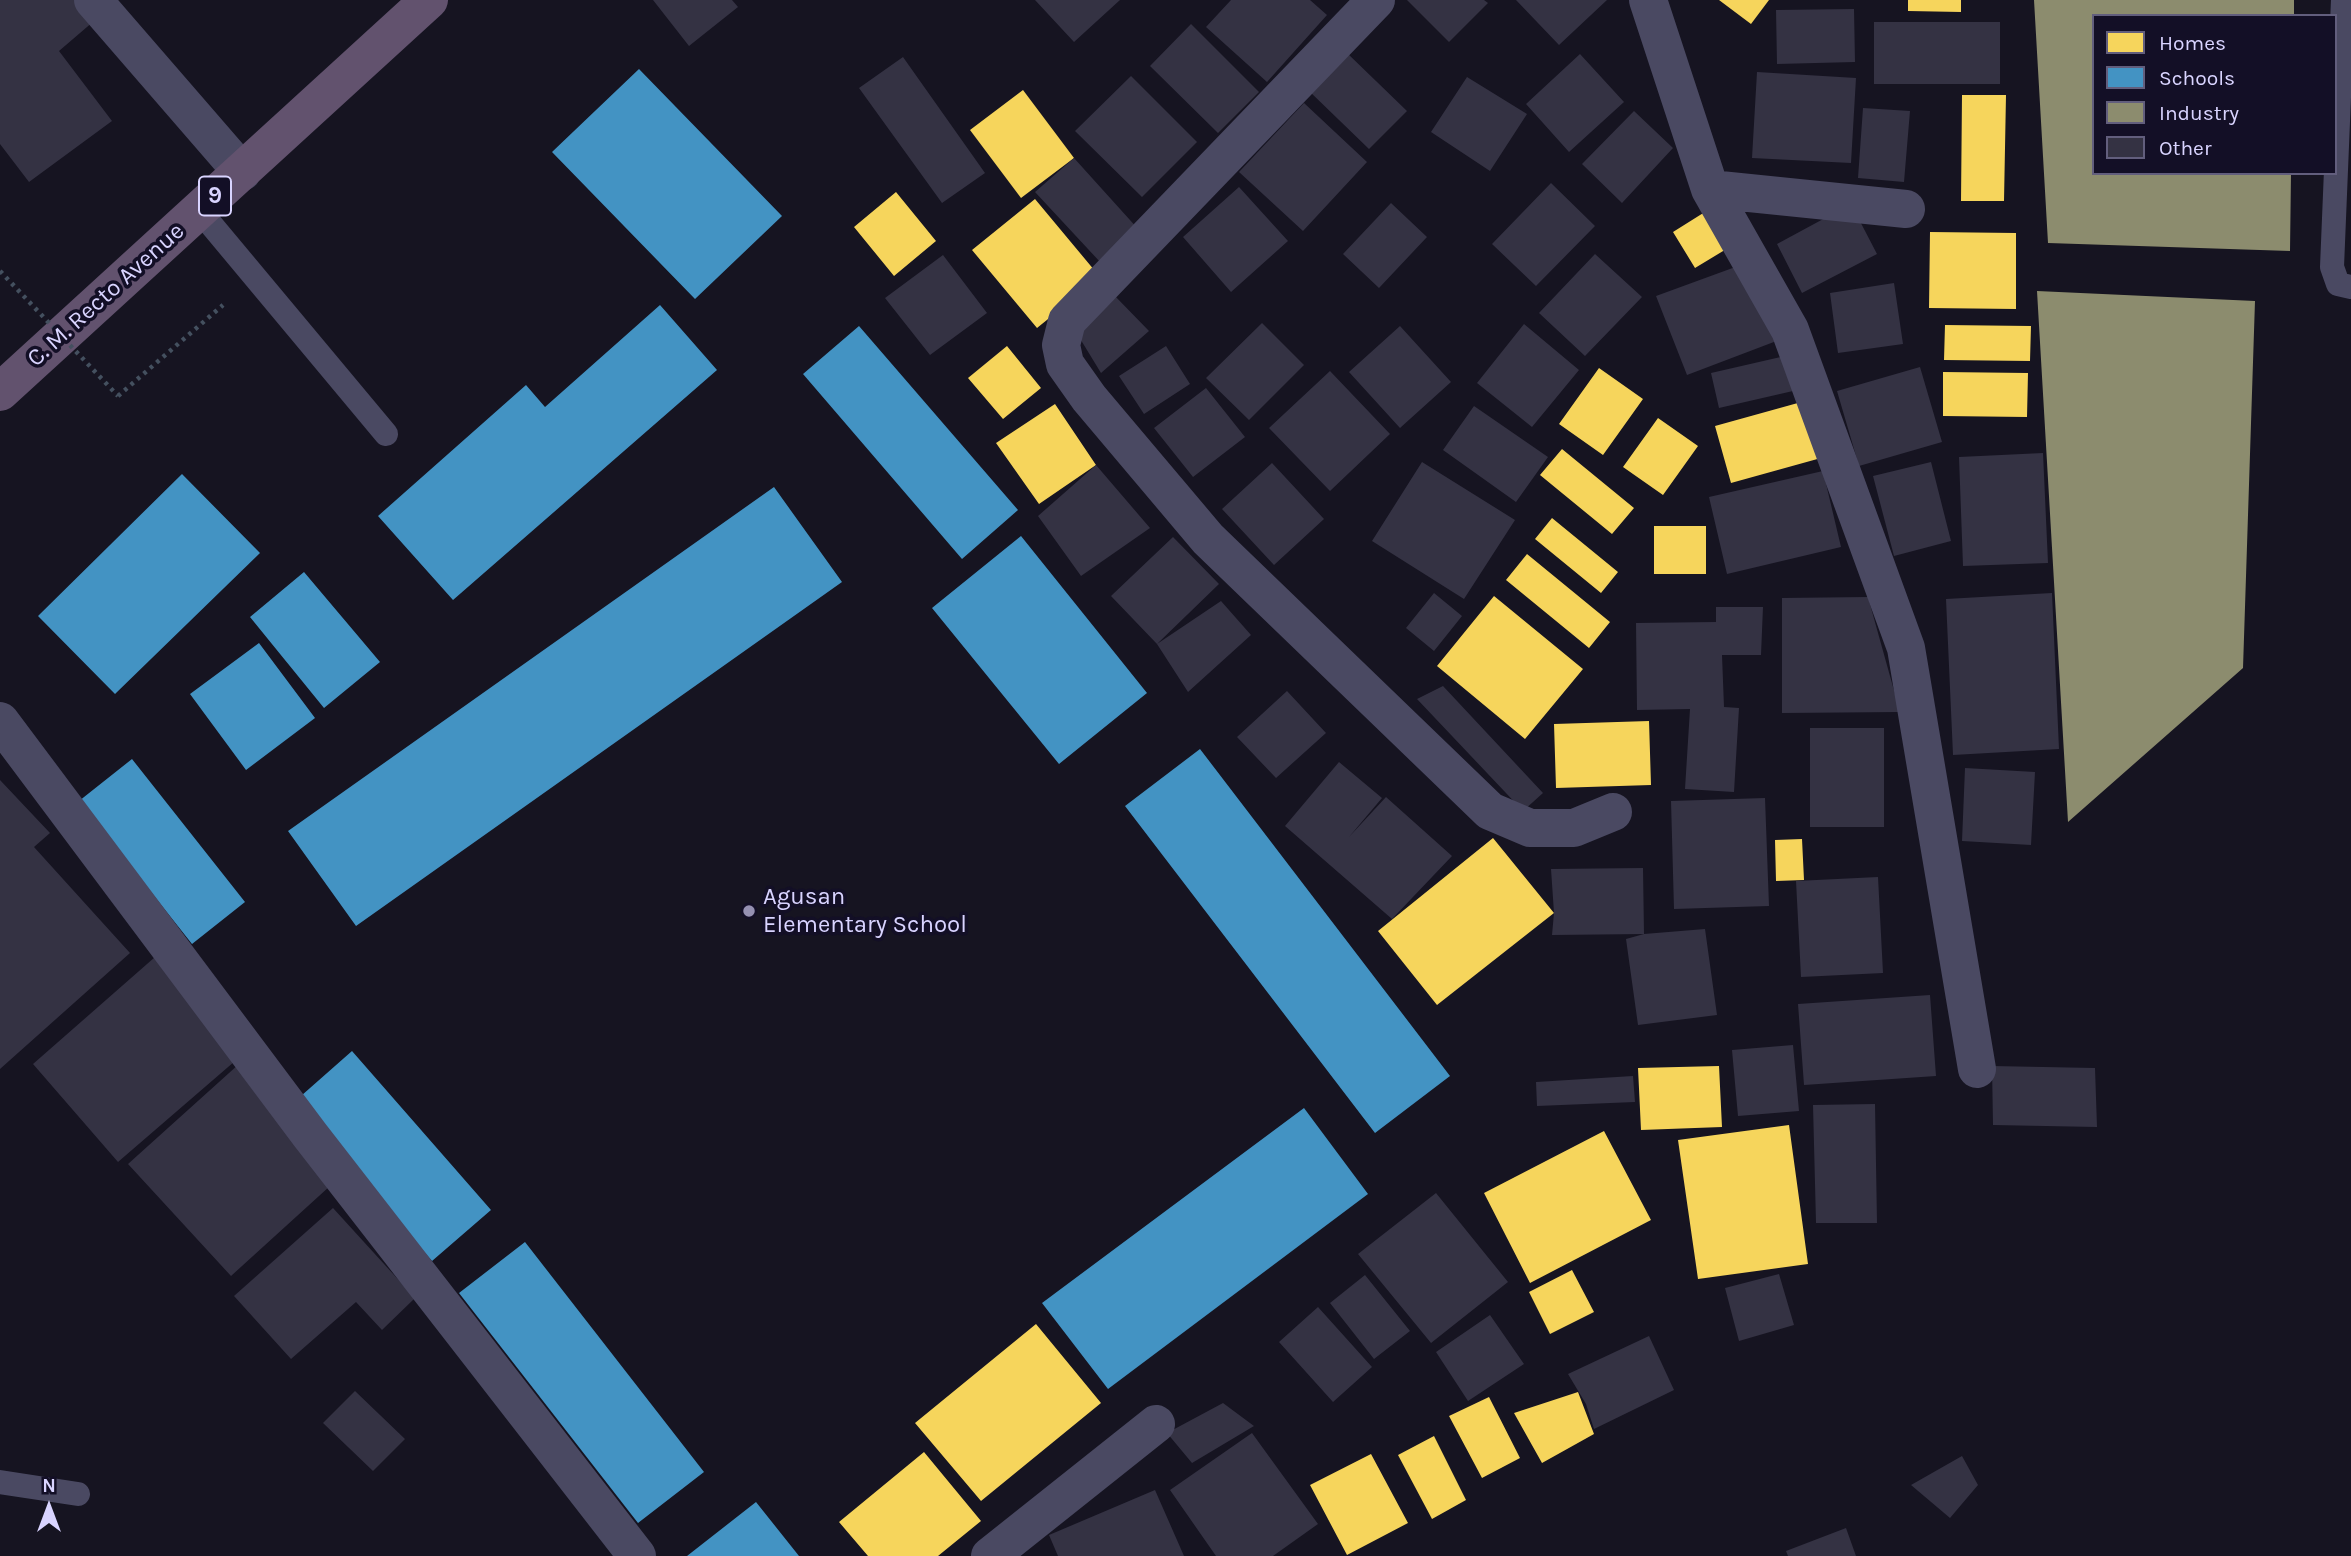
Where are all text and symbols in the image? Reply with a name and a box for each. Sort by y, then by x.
legend [2092,14,2337,175]
text: Homes [2159,31,2226,55]
text: Schools [2159,66,2235,90]
text: Industry [2159,101,2239,125]
text: Other [2159,136,2212,160]
road number: 9 [199,176,231,216]
street label: C. M. Recto Avenue [22,217,190,373]
place label: Agusan Elementary School [763,883,967,939]
marker: Agusan Elementary School [741,903,757,919]
north arrow [14,1472,84,1542]
text: N [42,1475,56,1497]

